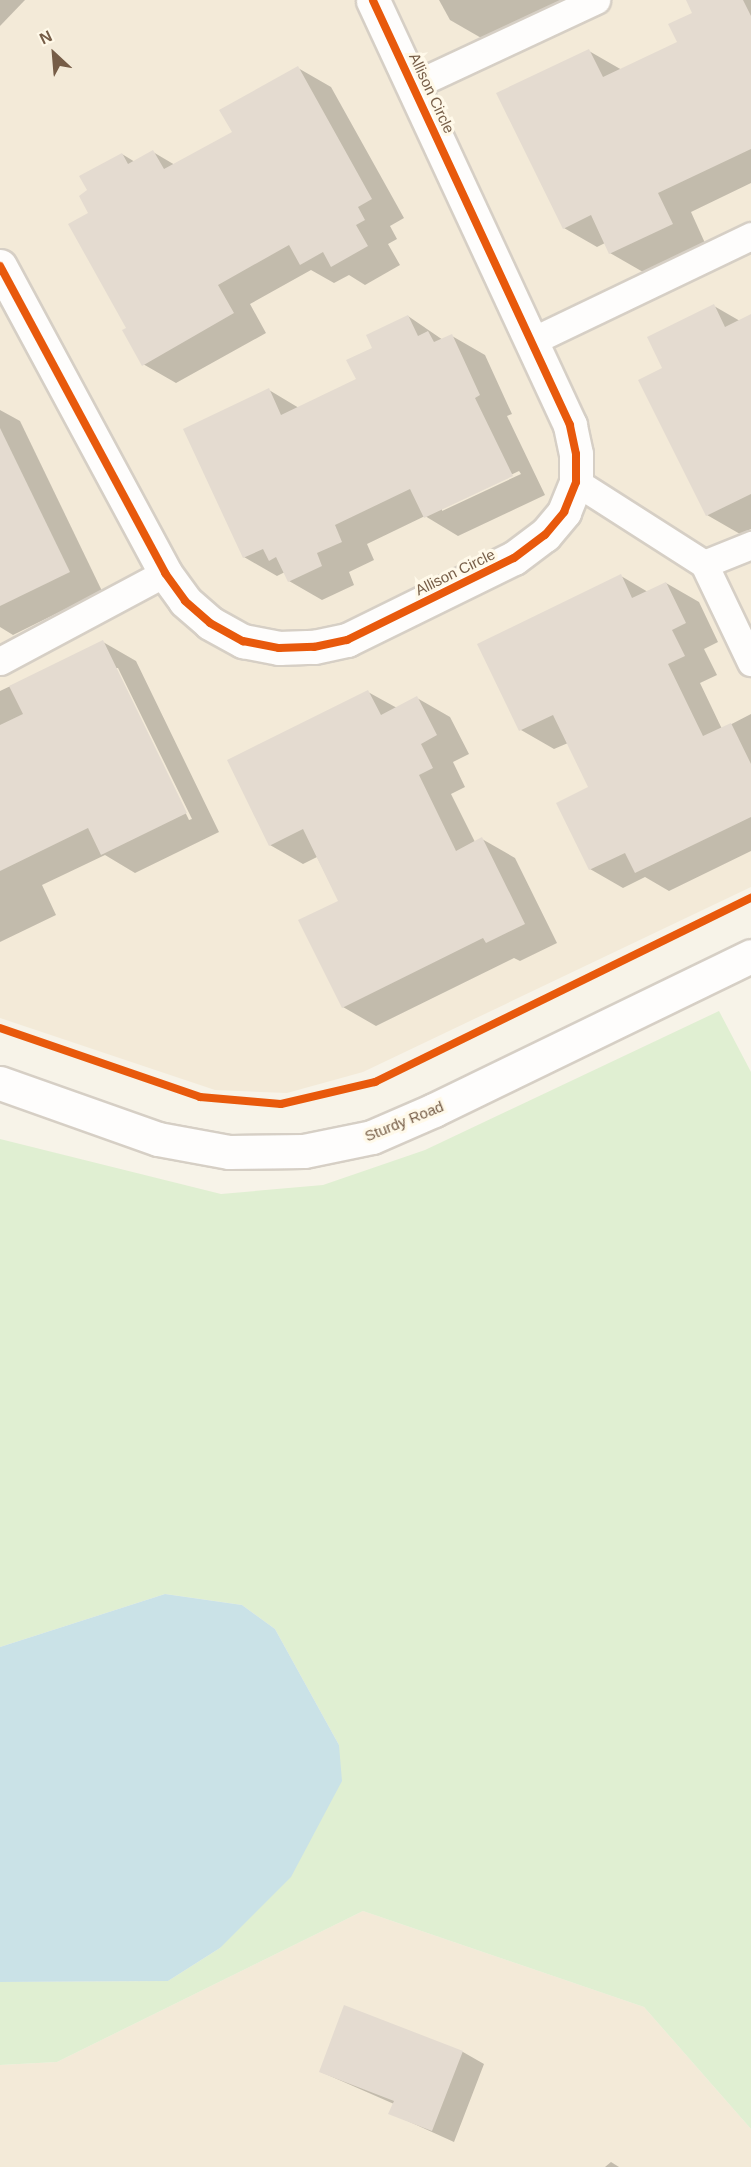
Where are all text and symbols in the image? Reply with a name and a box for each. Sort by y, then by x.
north arrow [24,24,84,84]
text: N [37,27,55,48]
street label: Allison Circle [406,50,458,136]
street label: Allison Circle [412,545,498,599]
street label: Sturdy Road [362,1097,446,1145]

